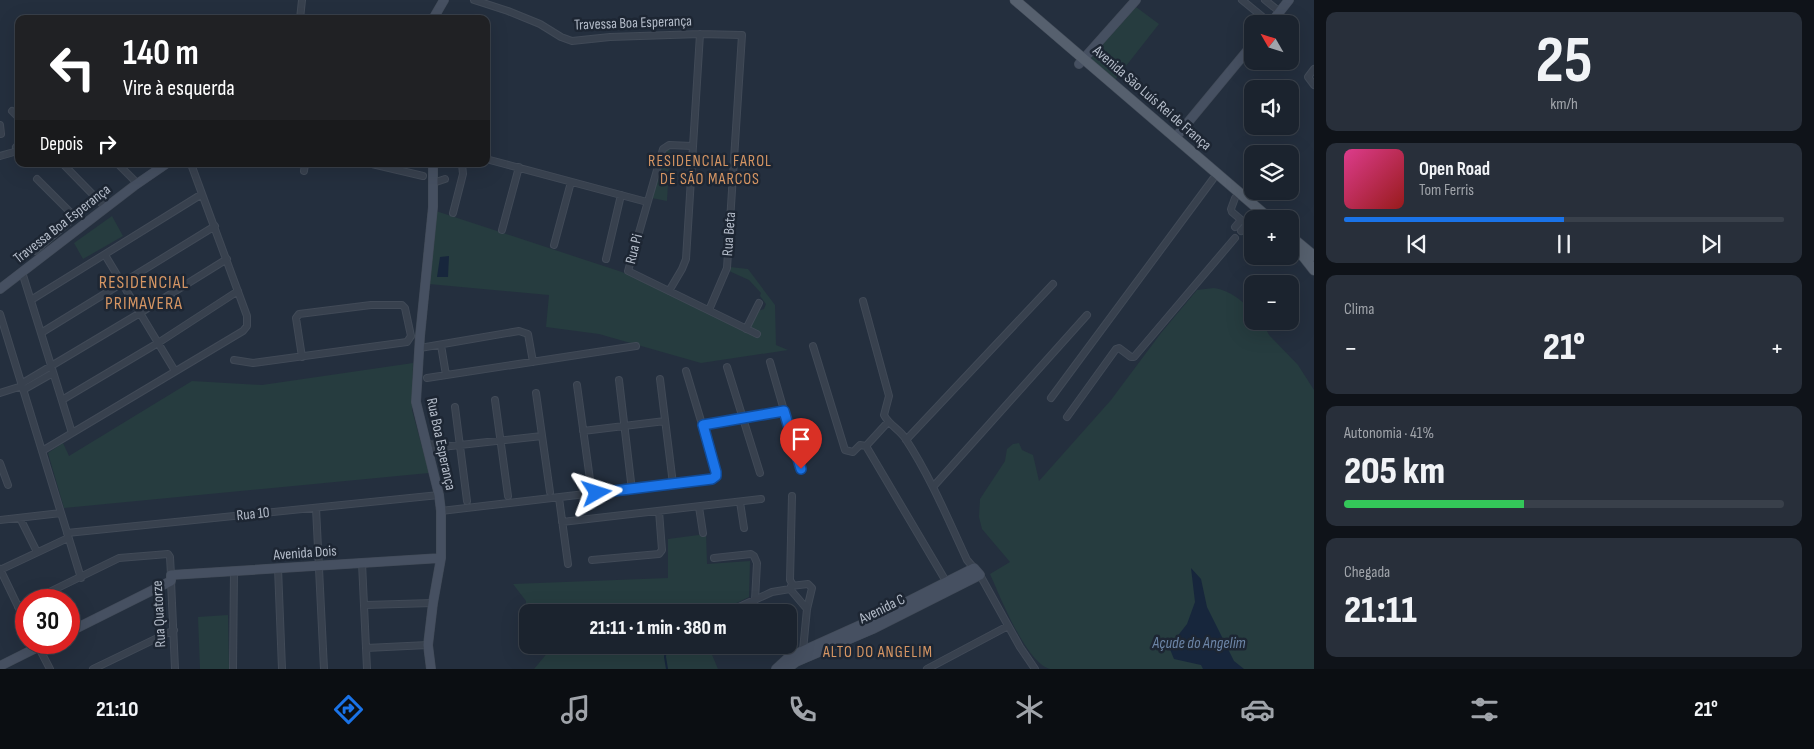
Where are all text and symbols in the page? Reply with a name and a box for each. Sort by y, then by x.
street label: Travessa Boa Esperança [574,11,692,35]
north arrow [1244,15,1299,70]
map controls [1244,15,1299,330]
text: 25 [1535,23,1593,101]
text: 140 m [123,32,199,75]
icon: left [40,35,105,100]
street label: Avenida São Luís Rei de França [1088,41,1215,155]
text: Vire à esquerda [123,75,235,102]
button: sound [1244,80,1299,135]
text: km/h [1550,95,1578,114]
icon: right [93,130,121,158]
text: Depois [40,133,83,156]
button: layers [1244,145,1299,200]
district label: RESIDENCIAL FAROL DE SÃO MARCOS [648,152,772,189]
text: Open Road [1419,158,1490,181]
street label: Travessa Boa Esperança [10,180,114,268]
text: Tom Ferris [1419,181,1474,200]
button: + [1244,210,1299,265]
street label: Rua Beta [718,211,740,257]
icon: previous [1403,230,1431,258]
icon: pause [1550,230,1578,258]
icon: next [1697,230,1725,258]
street label: Rua Pi [621,232,647,266]
district label: RESIDENCIAL PRIMAVERA [99,272,189,314]
button: − [1244,275,1299,330]
text: Clima [1344,300,1374,319]
text: 21° [1543,325,1585,370]
text: − [1344,332,1358,365]
text: + [1770,332,1784,365]
street label: Rua Boa Esperança [422,396,460,492]
pin [780,418,822,469]
text: Autonomia · 41% [1344,424,1434,443]
icon: arrive [787,425,815,453]
text: 205 km [1344,449,1445,494]
position arrow [570,466,622,518]
street label: Rua 10 [235,503,271,525]
street label: Avenida Dois [272,541,337,565]
text: Chegada [1344,563,1390,582]
street label: Rua Quatorze [148,580,170,648]
text: 21:11 [1344,588,1417,633]
speed limit sign: 30 [15,589,80,654]
street label: Avenida C [855,590,908,629]
text: 21:11 · 1 min · 380 m [589,617,727,640]
water label: Açude do Angelim [1151,634,1246,653]
district label: ALTO DO ANGELIM [822,643,933,662]
icon: directions [331,692,366,727]
icon: music [558,692,593,727]
icon: phone [785,692,820,727]
icon: climate [1012,692,1047,727]
icon: car [1240,692,1275,727]
icon: filters [1467,692,1502,727]
text: 21:10 [96,696,138,723]
text: 21° [1694,696,1718,723]

